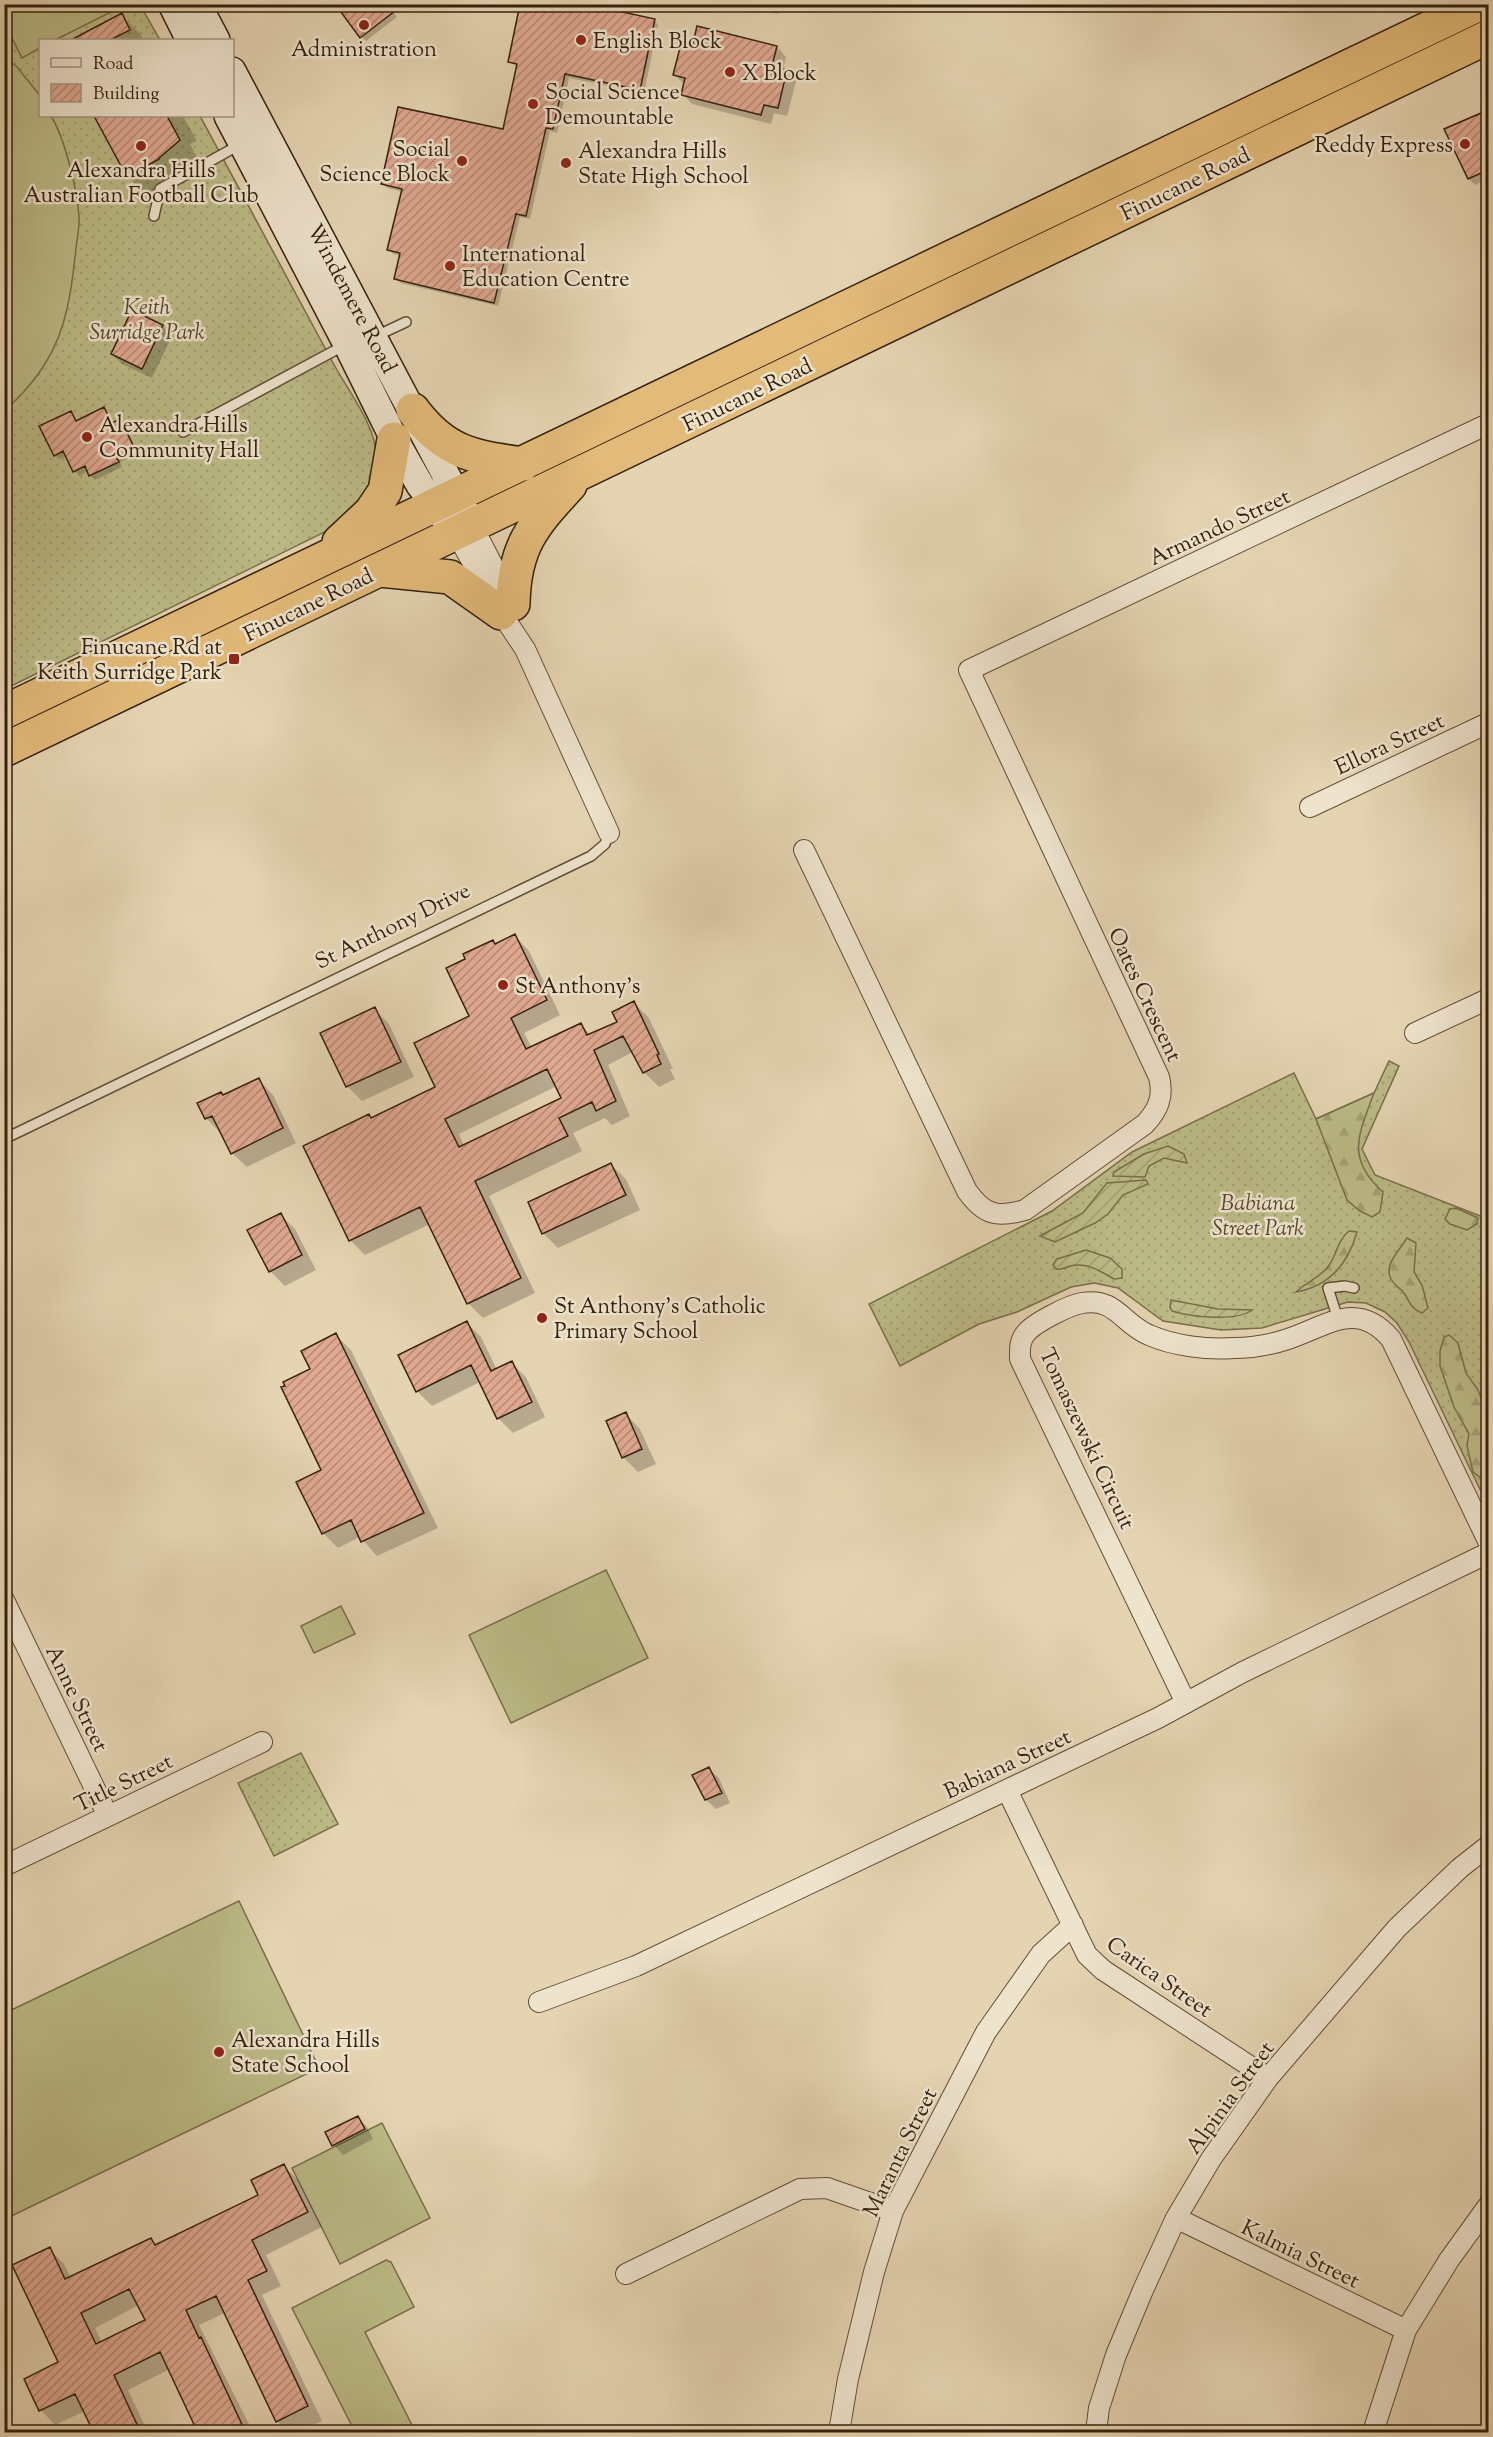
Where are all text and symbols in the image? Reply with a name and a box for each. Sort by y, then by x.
marker: Administration [357,18,371,32]
place label: English Block [593,27,722,59]
marker: English Block [574,33,588,47]
place label: Administration [291,35,437,67]
legend [39,39,234,117]
text: Road [93,52,133,78]
place label: X Block [742,59,817,91]
marker: X Block [723,65,737,79]
place label: Social Science Demountable [545,78,680,135]
text: Building [93,82,159,108]
marker: Social Science Demountable [526,97,540,111]
place label: Reddy Express [1314,131,1453,163]
place label: Social Science Block [319,135,450,192]
place label: Alexandra Hills State High School [578,137,749,194]
marker: Reddy Express [1458,137,1472,151]
marker: Alexandra Hills Australian Football Club [134,139,148,153]
street label: Finucane Road [1116,140,1257,231]
marker: Social Science Block [455,154,469,168]
place label: Alexandra Hills Australian Football Club [24,156,258,213]
marker: Alexandra Hills State High School [559,156,573,170]
street label: Windemere Road [297,219,403,380]
place label: International Education Centre [462,240,630,297]
marker: International Education Centre [443,259,457,273]
park label: Keith Surridge Park [89,293,205,350]
street label: Finucane Road [678,351,819,442]
place label: Alexandra Hills Community Hall [99,411,259,468]
marker: Alexandra Hills Community Hall [80,430,94,444]
street label: Armando Street [1144,482,1297,575]
street label: Finucane Road [239,561,380,652]
place label: Finucane Rd at Keith Surridge Park [37,633,222,690]
marker: Finucane Rd at Keith Surridge Park [227,652,241,666]
street label: Ellora Street [1330,706,1451,785]
street label: St Anthony Drive [310,876,476,979]
street label: Oates Crescent [1098,923,1189,1068]
place label: St Anthony's [515,972,640,1004]
marker: St Anthony's [496,978,510,992]
park label: Babiana Street Park [1212,1189,1304,1246]
place label: St Anthony's Catholic Primary School [554,1292,766,1349]
marker: St Anthony's Catholic Primary School [535,1311,549,1325]
street label: Tomaszewski Circuit [1029,1343,1142,1536]
street label: Anne Street [36,1640,115,1759]
street label: Babiana Street [939,1722,1077,1809]
street label: Title Street [70,1747,179,1822]
street label: Carica Street [1099,1930,1218,2027]
place label: Alexandra Hills State School [231,2026,380,2083]
street label: Alpinia Street [1179,2035,1284,2162]
marker: Alexandra Hills State School [212,2045,226,2059]
street label: Maranta Street [857,2083,947,2223]
street label: Kalmia Street [1235,2213,1365,2298]

